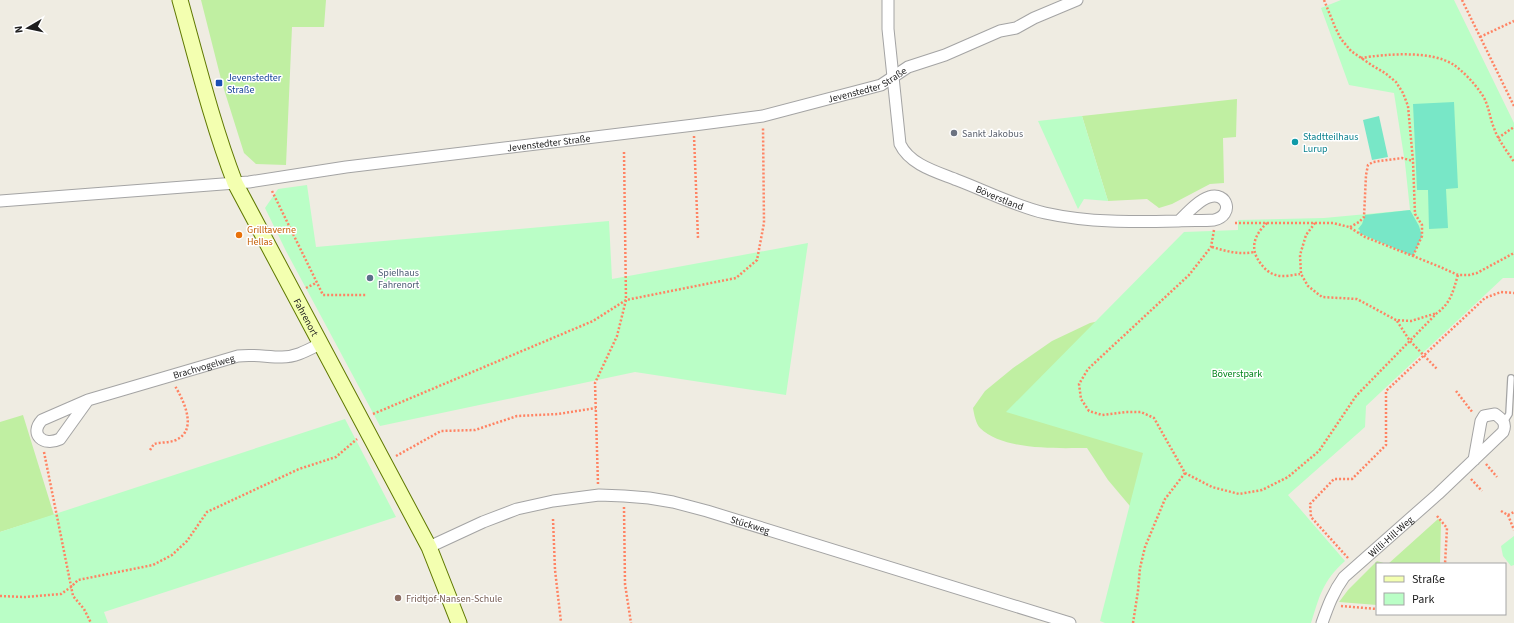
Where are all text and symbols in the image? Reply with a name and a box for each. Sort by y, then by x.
north arrow [8,8,48,48]
text: N [11,25,27,34]
street label: Jevenstedter Straße [826,64,910,107]
place label: Jevenstedter Straße [227,71,282,97]
marker: Jevenstedter Straße [214,78,224,88]
place label: Sankt Jakobus [962,127,1023,141]
marker: Sankt Jakobus [949,128,959,138]
place label: Stadtteilhaus Lurup [1303,130,1358,156]
street label: Jevenstedter Straße [506,132,591,156]
marker: Stadtteilhaus Lurup [1290,137,1300,147]
street label: Böverstland [973,182,1025,214]
place label: Grilltaverne Hellas [247,223,296,249]
marker: Grilltaverne Hellas [234,230,244,240]
place label: Spielhaus Fahrenort [378,266,420,292]
marker: Spielhaus Fahrenort [365,273,375,283]
street label: Fahrenort [290,296,322,339]
street label: Brachvogelweg [171,351,237,383]
park label: Böverstpark [1212,367,1262,381]
street label: Stückweg [728,513,771,538]
street label: Willi-Hill-Weg [1365,513,1417,561]
legend [1376,563,1506,615]
text: Straße [1412,571,1445,588]
text: Park [1412,591,1434,608]
place label: Fridtjof-Nansen-Schule [406,592,502,606]
marker: Fridtjof-Nansen-Schule [393,593,403,603]

